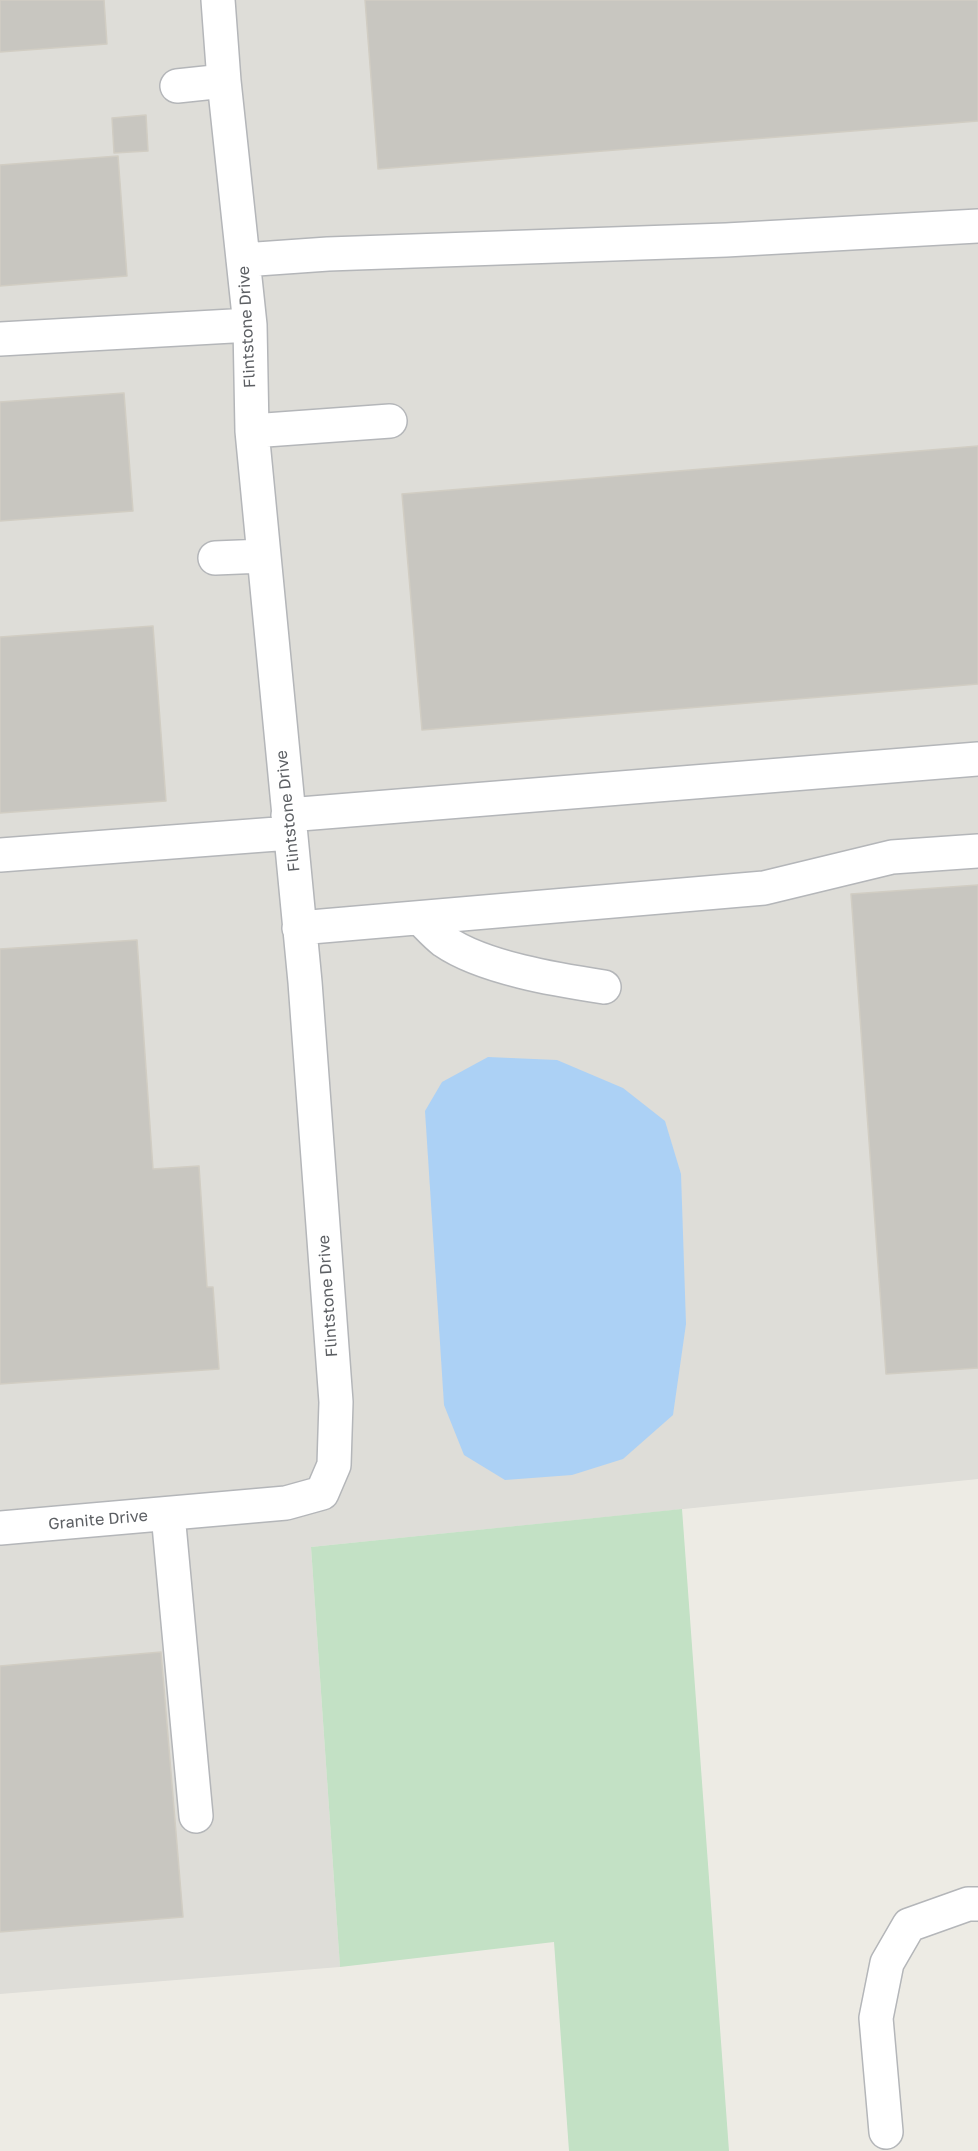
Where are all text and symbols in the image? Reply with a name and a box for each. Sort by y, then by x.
street label: Flintstone Drive [234,265,260,389]
street label: Flintstone Drive [272,749,304,873]
street label: Flintstone Drive [314,1234,342,1358]
street label: Granite Drive [47,1506,149,1534]

